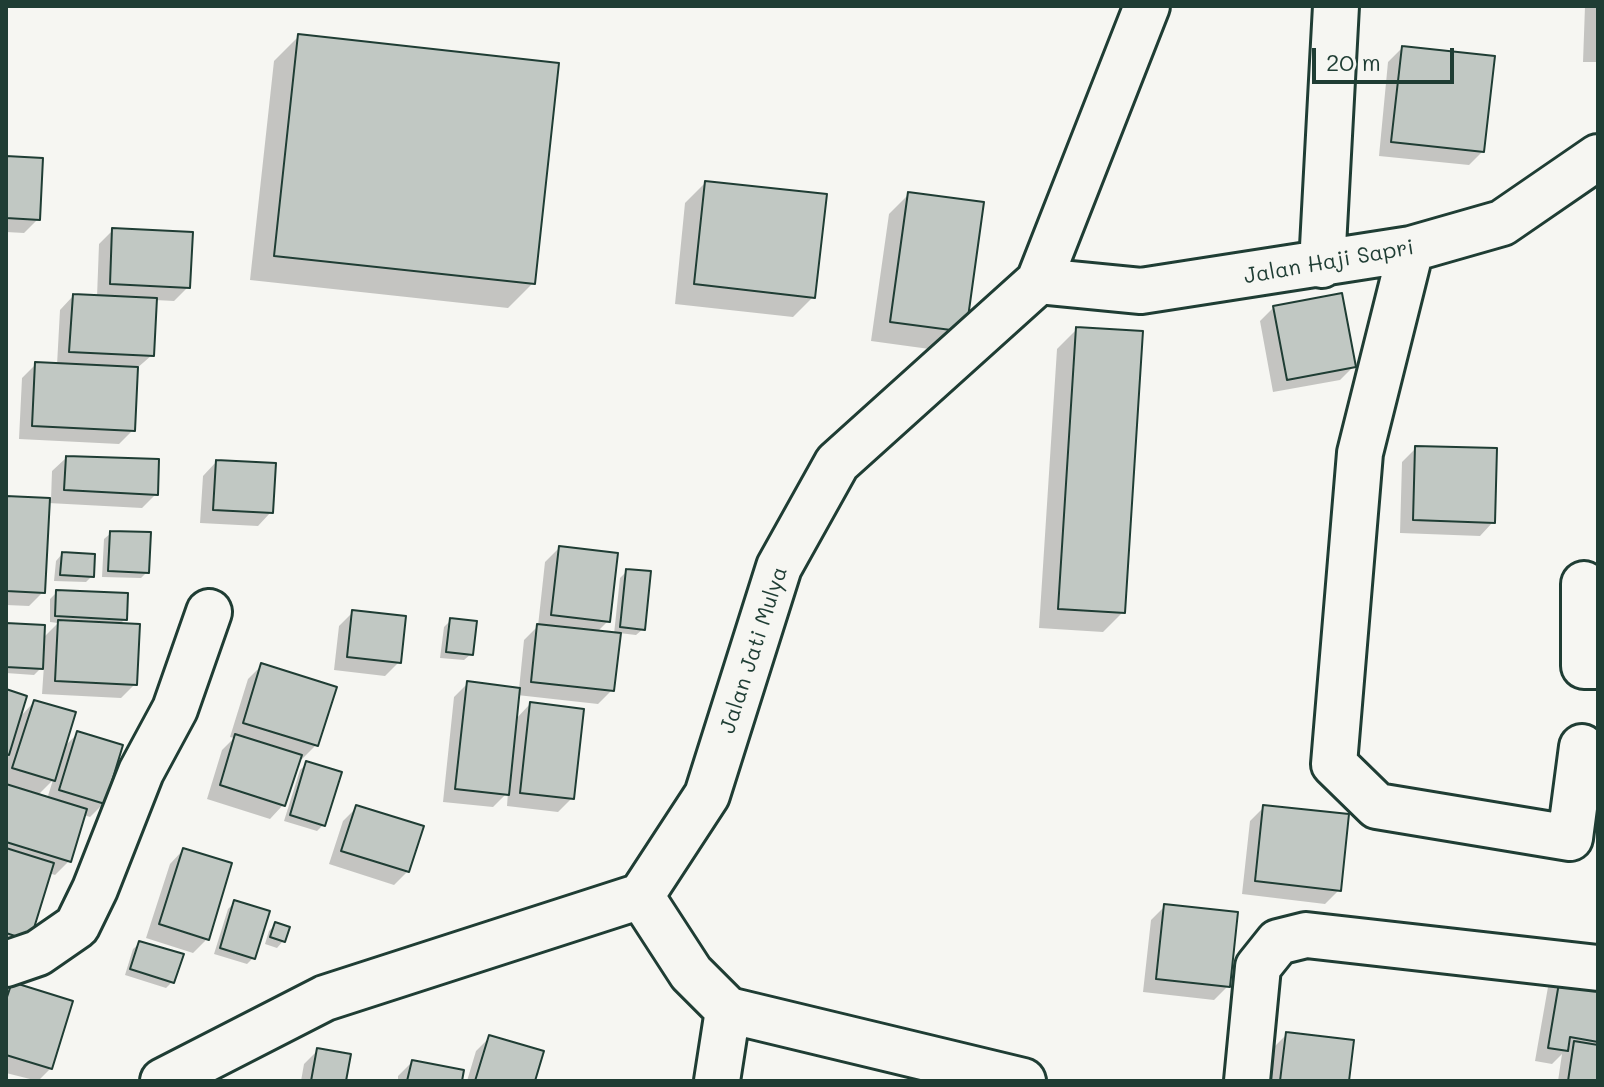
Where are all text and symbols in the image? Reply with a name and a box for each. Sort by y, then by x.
scale bar [1316,32,1458,82]
text: 20 m [1326,46,1381,77]
street label: Jalan Haji Sapri [1242,234,1416,290]
street label: Jalan Jati Mulya [715,563,793,737]

